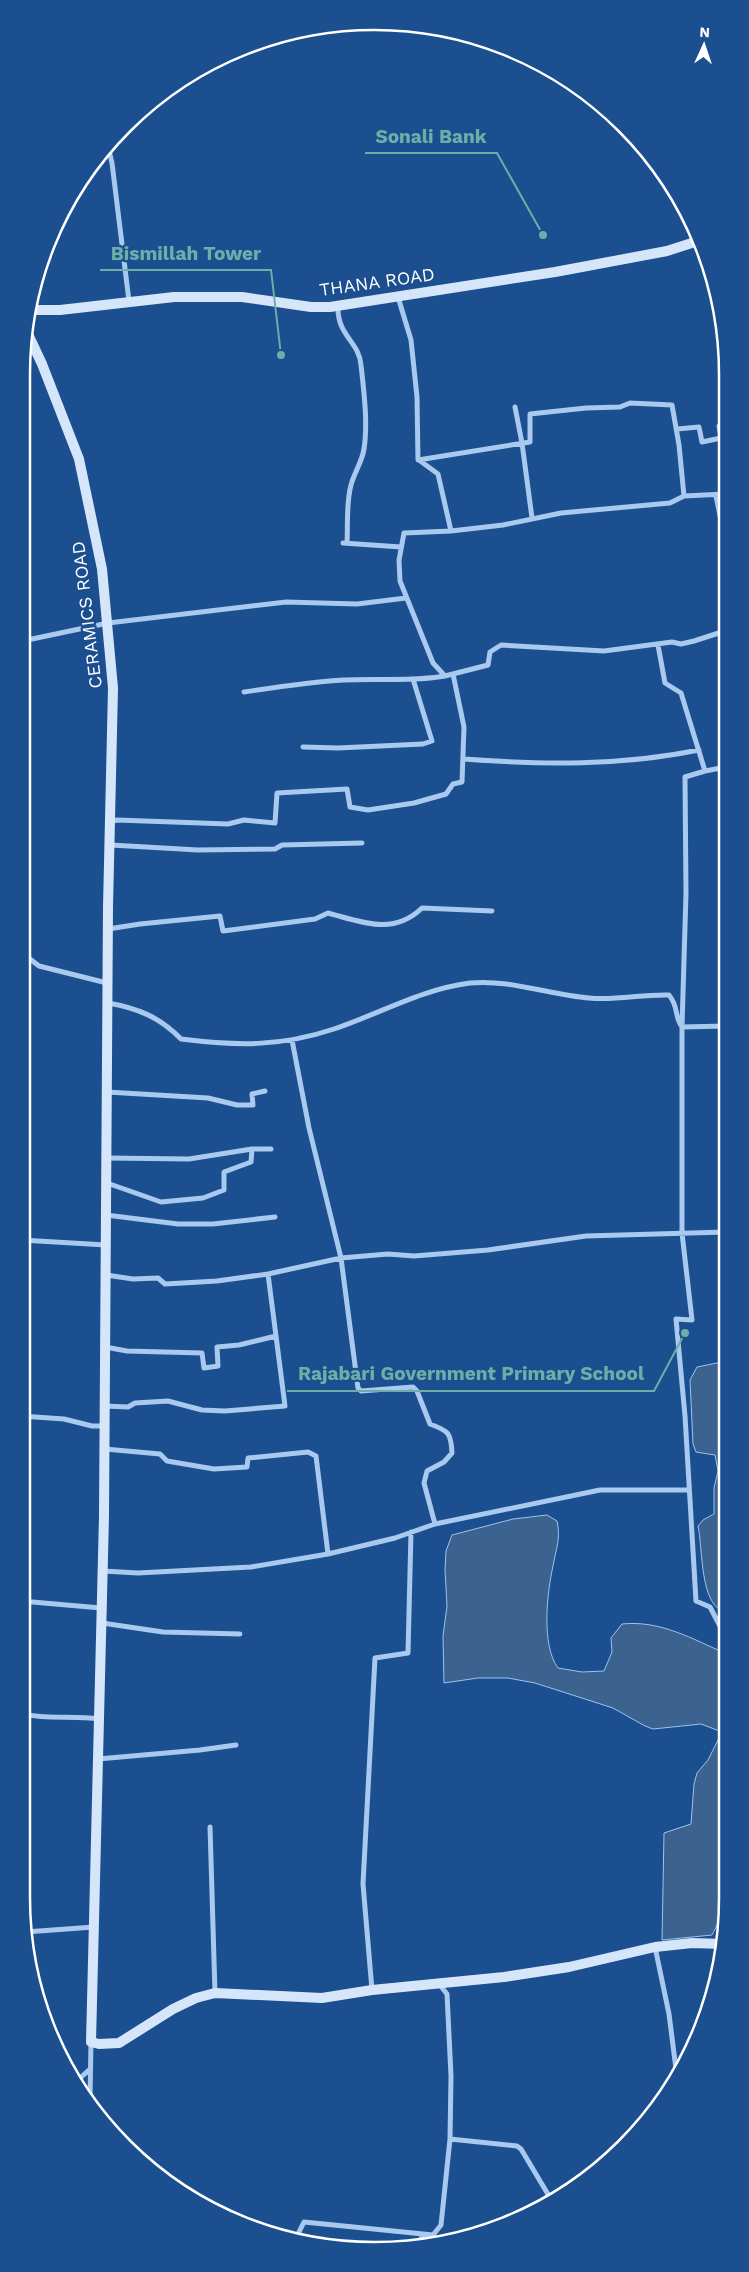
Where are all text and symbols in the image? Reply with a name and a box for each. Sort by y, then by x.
north arrow [679,20,729,70]
text: N [699,24,710,40]
callout: Sonali Bank [365,119,497,153]
text: Sonali Bank [375,125,487,148]
callout: Bismillah Tower [100,236,271,270]
text: Bismillah Tower [111,242,262,265]
street label: THANA ROAD [318,263,436,300]
street label: CERAMICS ROAD [67,540,106,690]
callout: Rajabari Government Primary School [287,1357,654,1391]
text: Rajabari Government Primary School [298,1362,645,1385]

